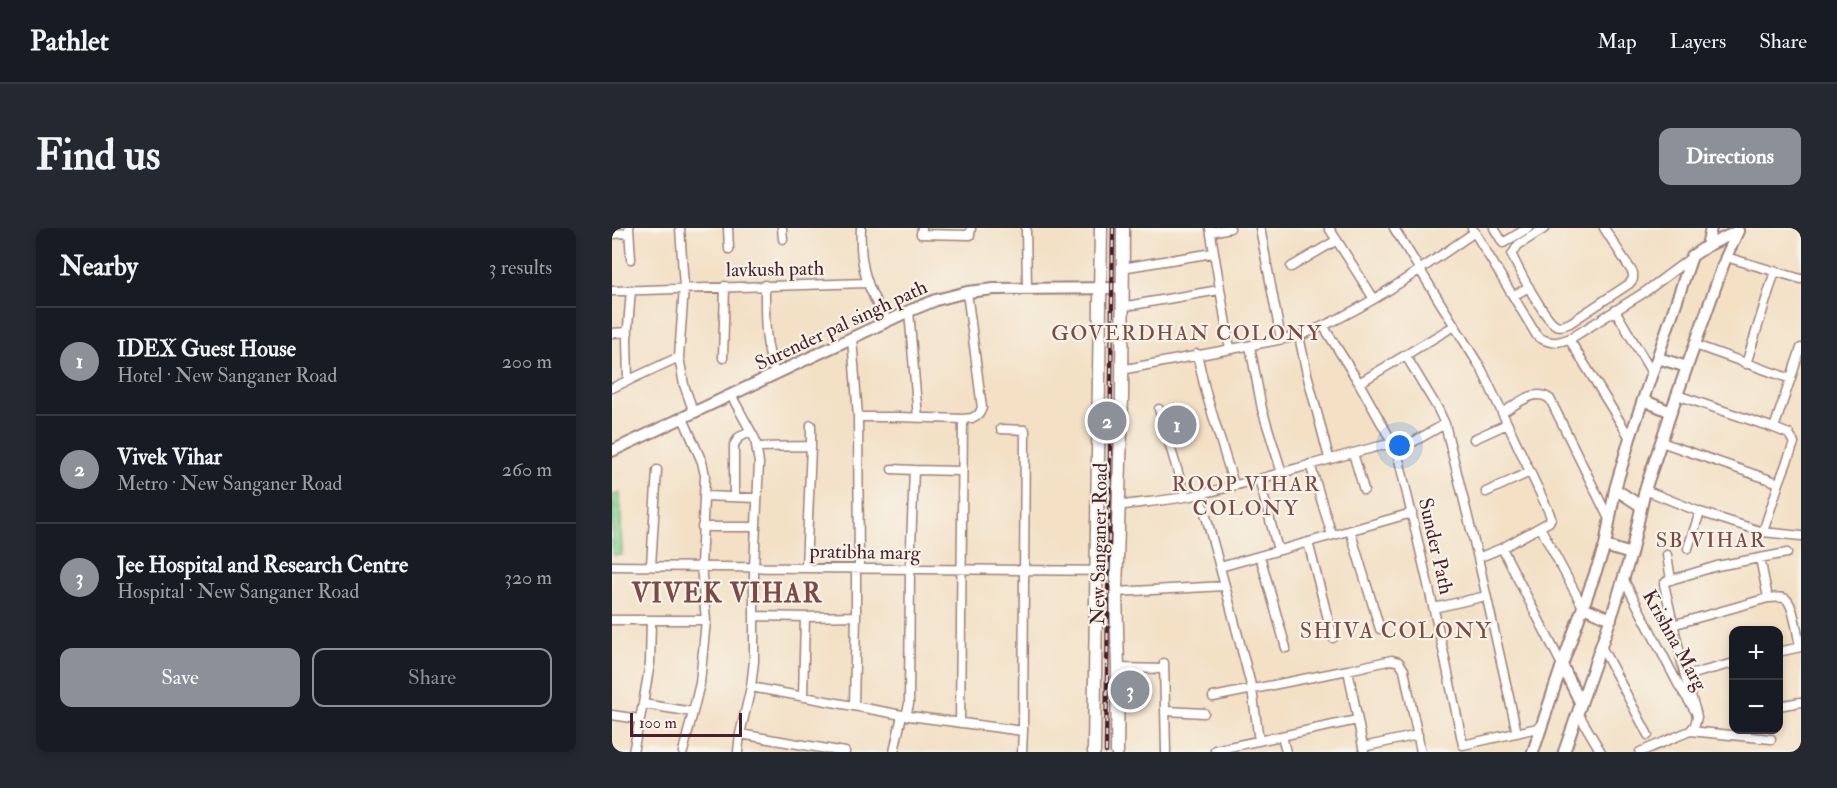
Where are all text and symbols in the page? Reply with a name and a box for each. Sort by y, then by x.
text: Pathlet [30,24,109,59]
text: Map [1597,28,1637,55]
text: Layers [1670,28,1726,55]
text: Share [1759,28,1807,55]
button: Directions [1659,128,1801,185]
text: Find us [36,130,160,182]
text: Nearby [60,251,138,283]
text: 3 results [489,255,552,280]
street label: lavkush path [726,256,825,283]
street label: Surender pal singh path [751,274,932,377]
district label: GOVERDHAN COLONY [1051,320,1323,347]
text: IDEX Guest House [117,335,296,363]
text: 1 [76,349,83,374]
text: 200 m [502,349,552,374]
text: Hotel · New Sanganer Road [117,363,337,388]
pin: 2 [1088,398,1126,444]
pin: 1 [1158,402,1196,448]
your location [1385,431,1414,460]
text: Vivek Vihar [117,443,222,471]
text: 2 [74,457,85,482]
text: 260 m [502,457,552,482]
street label: New Sanganer Road [1085,463,1113,625]
text: Metro · New Sanganer Road [117,471,342,496]
district label: ROOP VIHAR COLONY [1171,471,1321,522]
street label: Sunder Path [1413,495,1459,597]
district label: SB VIHAR [1656,527,1766,554]
street label: pratibha marg [808,539,922,566]
text: Jee Hospital and Research Centre [117,551,408,579]
text: 3 [76,565,83,590]
text: 320 m [504,565,552,590]
district label: VIVEK VIHAR [630,578,823,610]
text: Hospital · New Sanganer Road [117,579,359,604]
street label: Krishna Marg [1637,585,1714,696]
district label: SHIVA COLONY [1300,617,1492,645]
map controls [1729,626,1783,734]
button: + [1729,626,1783,680]
button: Save [60,648,300,707]
button: Share [312,648,552,707]
pin: 3 [1110,668,1150,712]
button: − [1729,680,1783,734]
scale bar [630,710,742,738]
text: 100 m [639,713,677,733]

